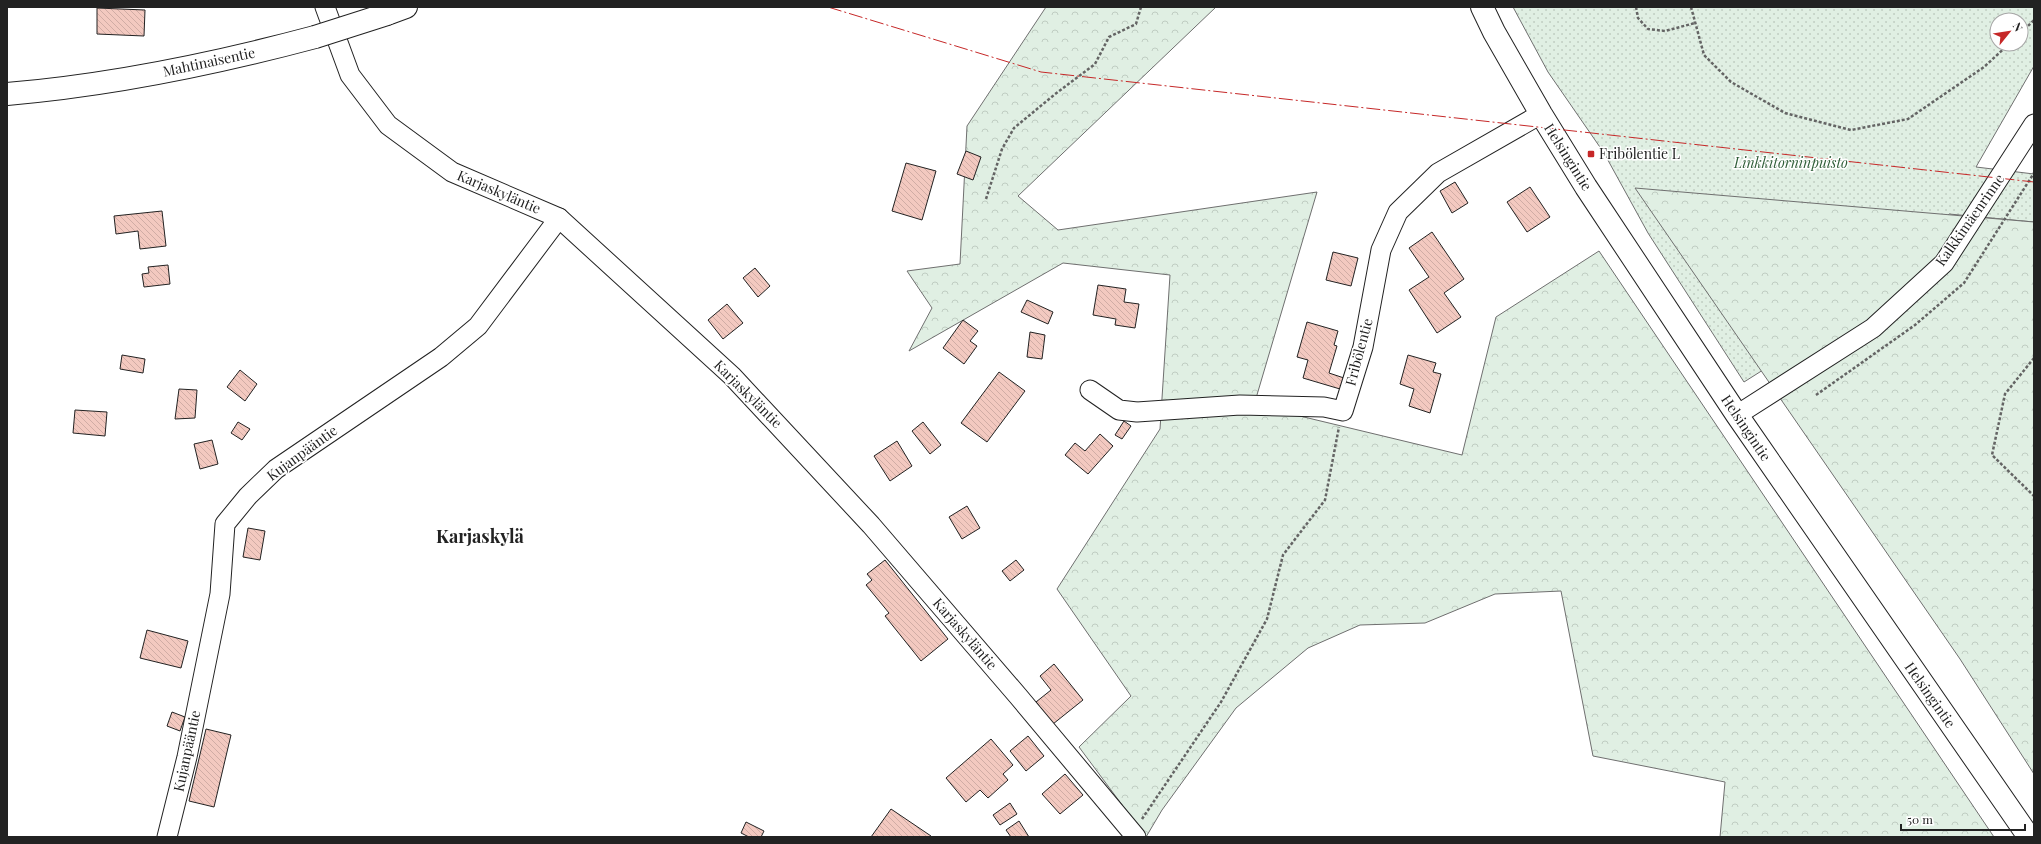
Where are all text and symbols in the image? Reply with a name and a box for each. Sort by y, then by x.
north arrow [1989,12,2029,52]
text: N [2010,20,2027,34]
street label: Mahtinaisentie [161,42,257,81]
street label: Helsingintie [1540,119,1597,194]
place label: Fribölentie L [1599,144,1680,163]
marker: Fribölentie L [1586,149,1596,159]
park label: Linkkitorninpuisto [1733,153,1848,172]
street label: Karjaskyläntie [454,165,544,218]
street label: Kalkkimäenrinne [1931,170,2008,269]
street label: Fribölentie [1340,316,1377,388]
street label: Karjaskyläntie [710,355,787,432]
street label: Helsingintie [1717,391,1776,465]
street label: Kujanpääntie [263,421,341,485]
district label: Karjaskylä [436,524,525,548]
street label: Karjaskyläntie [929,594,1002,674]
street label: Helsingintie [1901,658,1960,731]
street label: Kujanpääntie [169,708,204,793]
scale bar [1901,806,2025,832]
text: 50 m [1907,811,1933,827]

